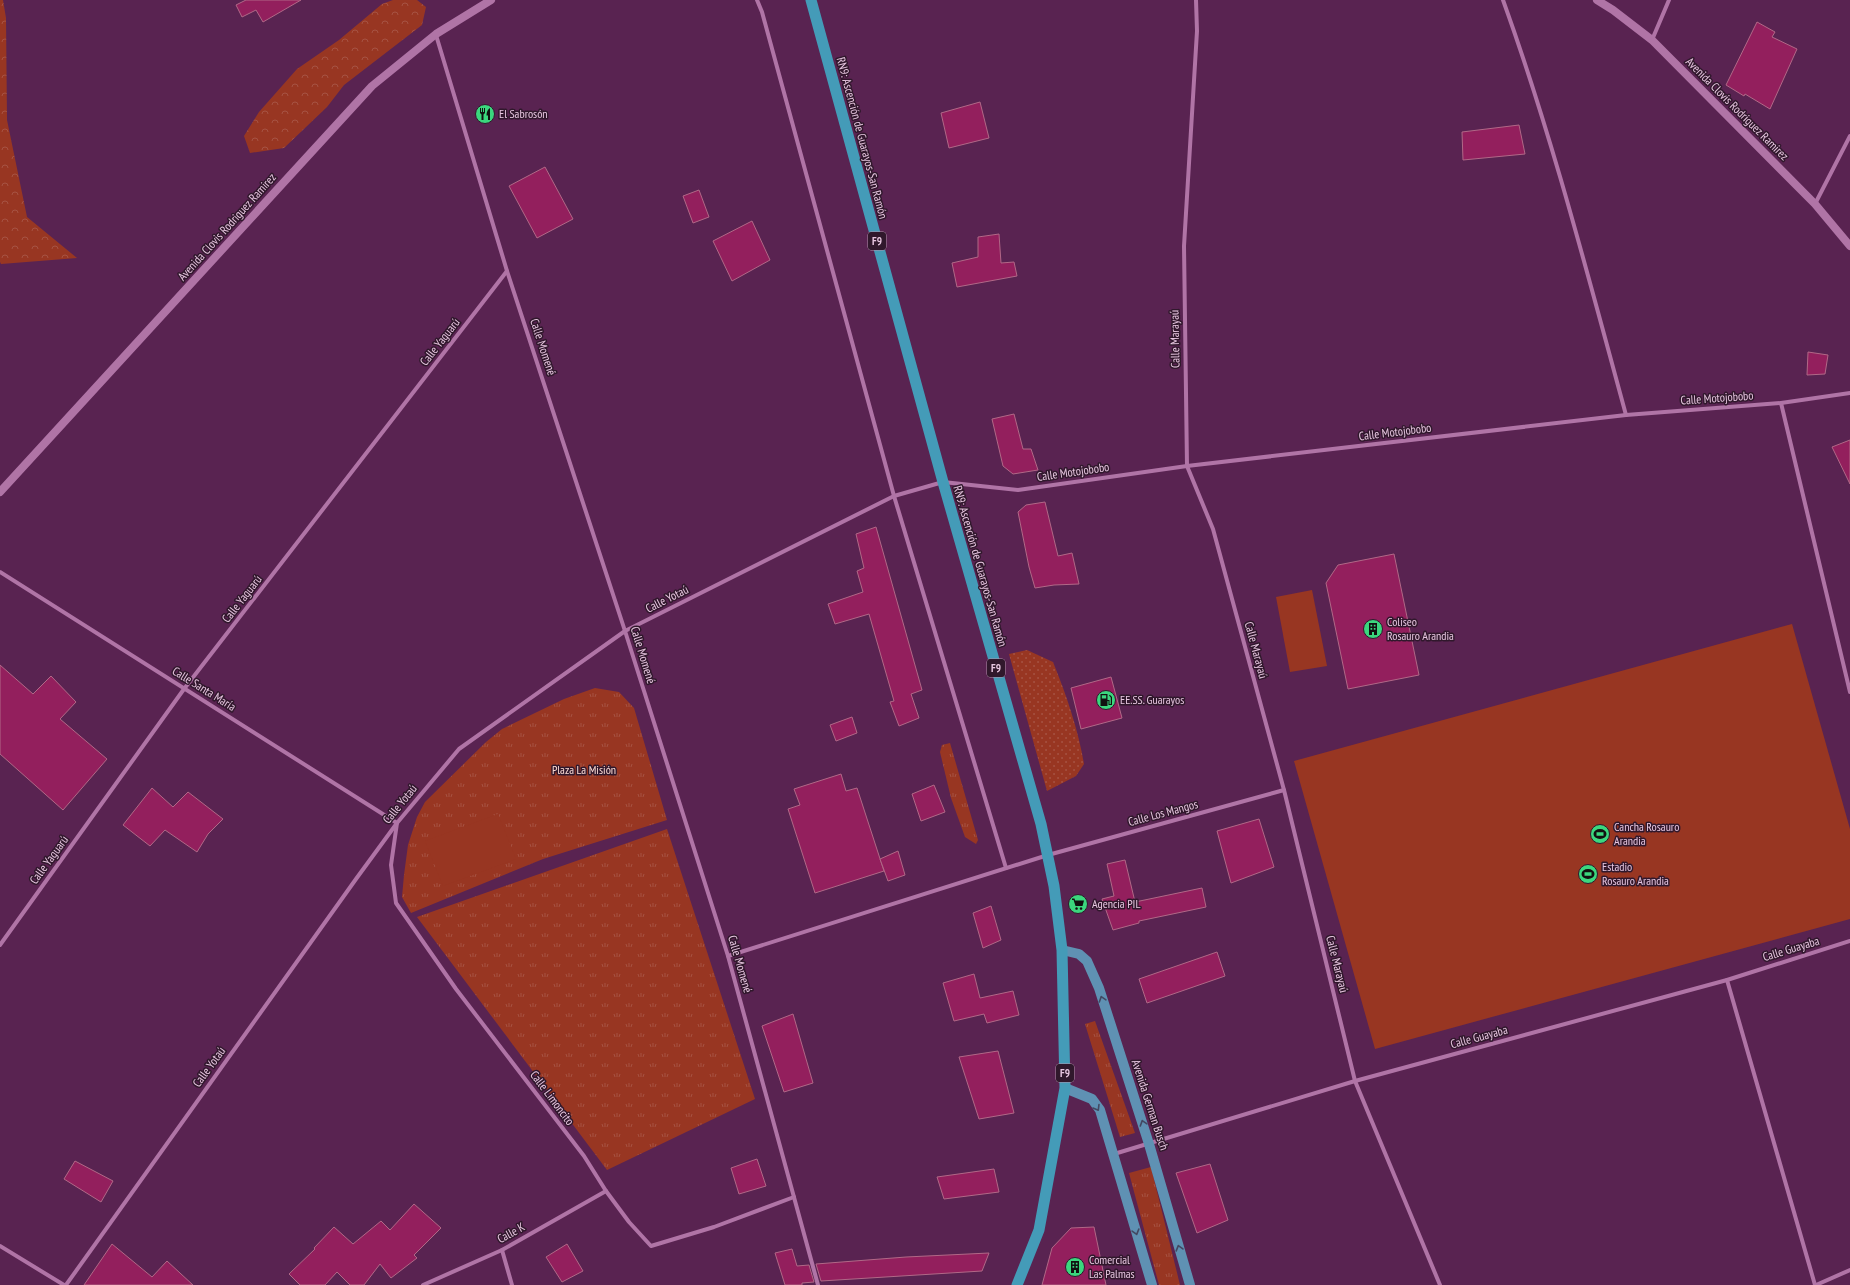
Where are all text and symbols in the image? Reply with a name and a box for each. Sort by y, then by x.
street label: Avenida Clovis Rodriguez Ramirez [1683,54,1792,163]
street label: RN9: Ascención de Guarayos-San Ramón [834,55,891,220]
restaurant icon: El Sabrosón [474,103,496,125]
place label: El Sabrosón [499,106,548,121]
street label: Avenida Clovis Rodriguez Ramirez [174,170,279,283]
road number: F9 [868,232,886,250]
street label: Calle Marayaú [1166,310,1183,368]
street label: Calle Yaguarú [416,315,463,368]
street label: Calle Momené [527,316,560,377]
street label: Calle Motojobobo [1680,387,1754,408]
street label: Calle Motojobobo [1358,420,1432,443]
street label: Calle Motojobobo [1036,459,1110,484]
street label: RN9: Ascención de Guarayos-San Ramón [950,484,1011,648]
street label: Calle Yaguarú [218,572,265,625]
street label: Calle Yotaú [643,581,691,616]
place label: Coliseo Rosauro Arandia [1387,614,1454,643]
building icon: Coliseo Rosauro Arandia [1362,618,1384,640]
street label: Calle Marayaú [1242,620,1271,680]
street label: Calle Momené [628,624,659,685]
road number: F9 [987,659,1005,677]
street label: Calle Santa María [170,663,239,714]
fuel station icon: EE.SS. Guarayos [1095,689,1117,711]
place label: EE.SS. Guarayos [1120,692,1184,707]
park label: Plaza La Misión [552,762,616,777]
street label: Calle Yotaú [379,781,420,826]
street label: Calle Los Mangos [1126,796,1199,829]
place label: Cancha Rosauro Arandia [1614,819,1679,848]
sports icon: Cancha Rosauro Arandia [1589,823,1611,845]
street label: Calle Yaguarú [26,833,71,887]
place label: Estadio Rosauro Arandia [1602,859,1669,888]
sports icon: Estadio Rosauro Arandia [1577,863,1599,885]
supermarket icon: Agencia PIL [1067,893,1089,915]
place label: Agencia PIL [1092,896,1140,911]
street label: Calle Momené [725,933,756,994]
street label: Calle Guayaba [1761,933,1821,964]
street label: Calle Marayaú [1323,934,1352,994]
one-way arrow [1098,996,1107,1003]
street label: Calle Guayaba [1449,1022,1509,1051]
street label: Calle Yotaú [189,1044,228,1090]
street label: Avenida German Busch [1129,1058,1172,1152]
road number: F9 [1056,1064,1074,1082]
street label: Calle Limoncito [527,1067,578,1128]
one-way arrow [1093,1104,1100,1111]
one-way arrow [1139,1119,1147,1126]
street label: Calle K [494,1219,527,1246]
one-way arrow [1131,1228,1140,1235]
one-way arrow [1175,1244,1184,1251]
place label: Comercial Las Palmas [1089,1252,1135,1281]
building icon: Comercial Las Palmas [1064,1256,1086,1278]

